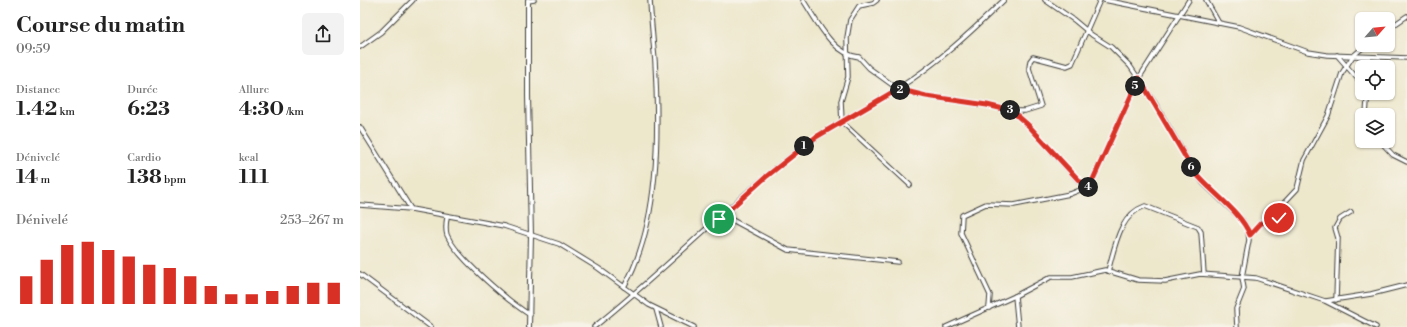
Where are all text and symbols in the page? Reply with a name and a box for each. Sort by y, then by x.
text: Course du matin [16,12,185,39]
north arrow [1355,12,1395,52]
map controls [1355,12,1395,148]
button: share [302,13,344,55]
text: 09:59 [16,41,50,57]
button: locate [1355,60,1395,100]
pin: 5 [1125,76,1145,96]
text: 5 [1132,79,1138,93]
pin: 2 [890,80,910,100]
text: Distance [16,83,60,97]
text: Durée [127,83,158,97]
text: Allure [239,83,269,97]
text: 2 [897,83,903,97]
text: 1.42 [16,97,57,122]
text: 6:23 [127,97,170,122]
text: 4:30 [239,97,284,122]
pin: 3 [1000,100,1020,120]
text: 3 [1007,103,1013,117]
text: km [57,105,75,119]
text: /km [284,105,304,119]
button: layers [1355,108,1395,148]
pin: 1 [794,136,814,156]
text: 1 [801,139,807,153]
text: Dénivelé [16,151,60,165]
text: Cardio [127,151,161,165]
text: kcal [239,151,259,165]
pin: 6 [1181,157,1201,177]
text: 6 [1188,160,1194,174]
text: 14 [16,165,38,190]
text: 138 [127,165,162,190]
text: 111 [239,165,269,190]
text: m [38,173,50,187]
text: bpm [162,173,186,187]
pin: 4 [1078,177,1098,197]
text: 4 [1084,180,1092,194]
pin [1262,201,1296,235]
pin [702,202,736,236]
icon: check [1268,207,1290,229]
icon: arrive [708,208,730,230]
text: Dénivelé [16,212,68,228]
text: 253–267 m [280,212,344,228]

